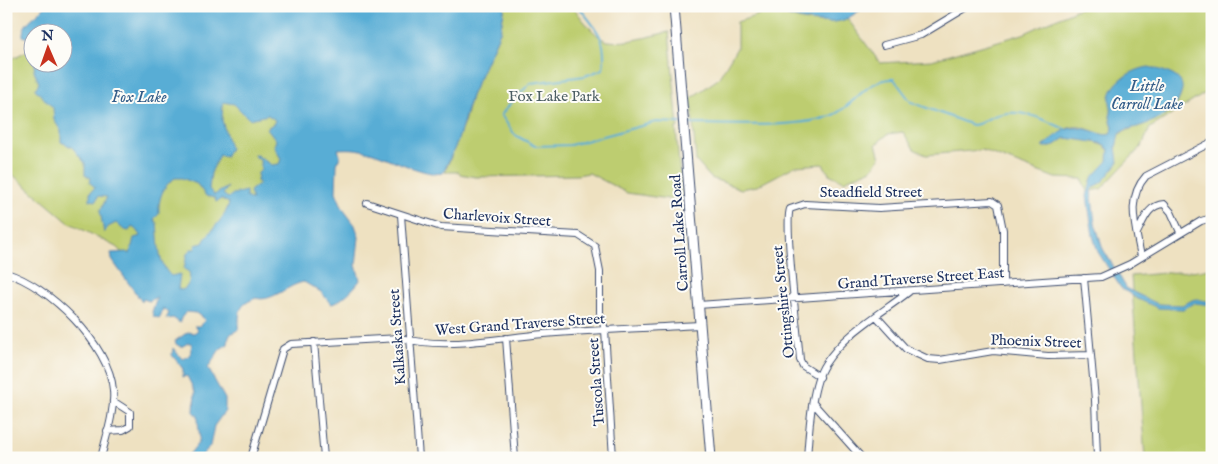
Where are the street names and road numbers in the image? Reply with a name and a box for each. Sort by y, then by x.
street label: Carroll Lake Road [666,173,693,292]
street label: Steadfield Street [820,183,922,202]
street label: Charlevoix Street [442,204,552,231]
street label: Ottingshire Street [768,245,799,359]
street label: Grand Traverse Street East [837,263,1005,294]
street label: Kalkaska Street [385,288,410,386]
street label: West Grand Traverse Street [434,309,606,340]
street label: Phoenix Street [990,330,1082,353]
street label: Tuscola Street [584,337,609,427]

